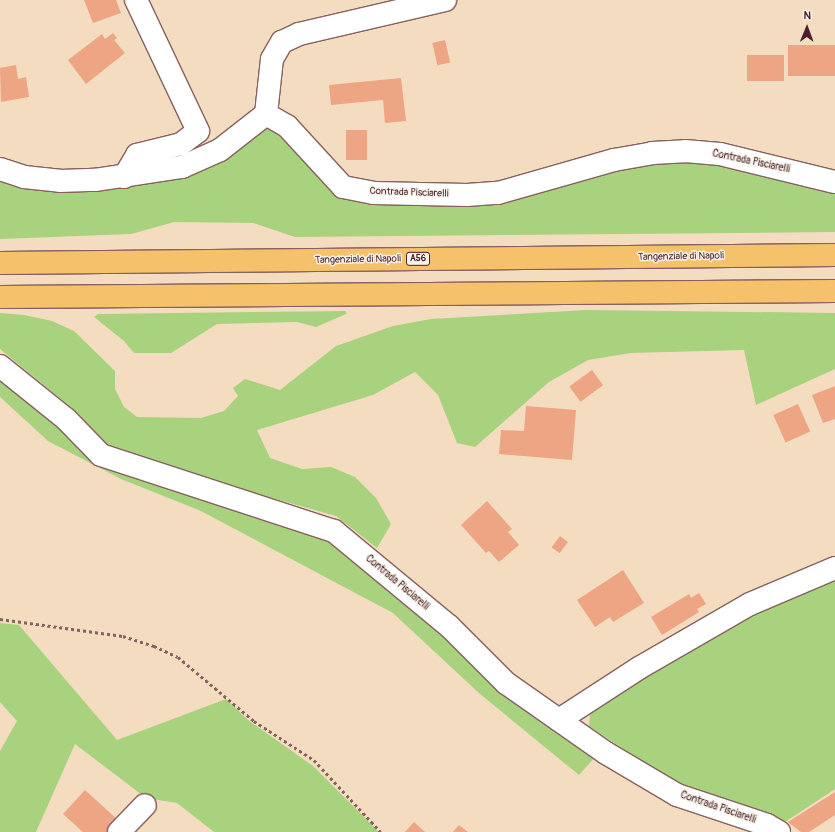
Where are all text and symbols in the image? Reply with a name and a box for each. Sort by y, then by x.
north arrow [787,8,827,48]
text: N [803,9,811,22]
street label: Contrada Pisciarelli [711,148,791,176]
street label: Contrada Pisciarelli [369,186,449,200]
street label: Tangenziale di Napoli [638,250,724,264]
road number: A56 [406,252,430,266]
street label: Tangenziale di Napoli [315,253,401,267]
street label: Contrada Pisciarelli [363,553,431,613]
street label: Contrada Pisciarelli [679,789,757,827]

